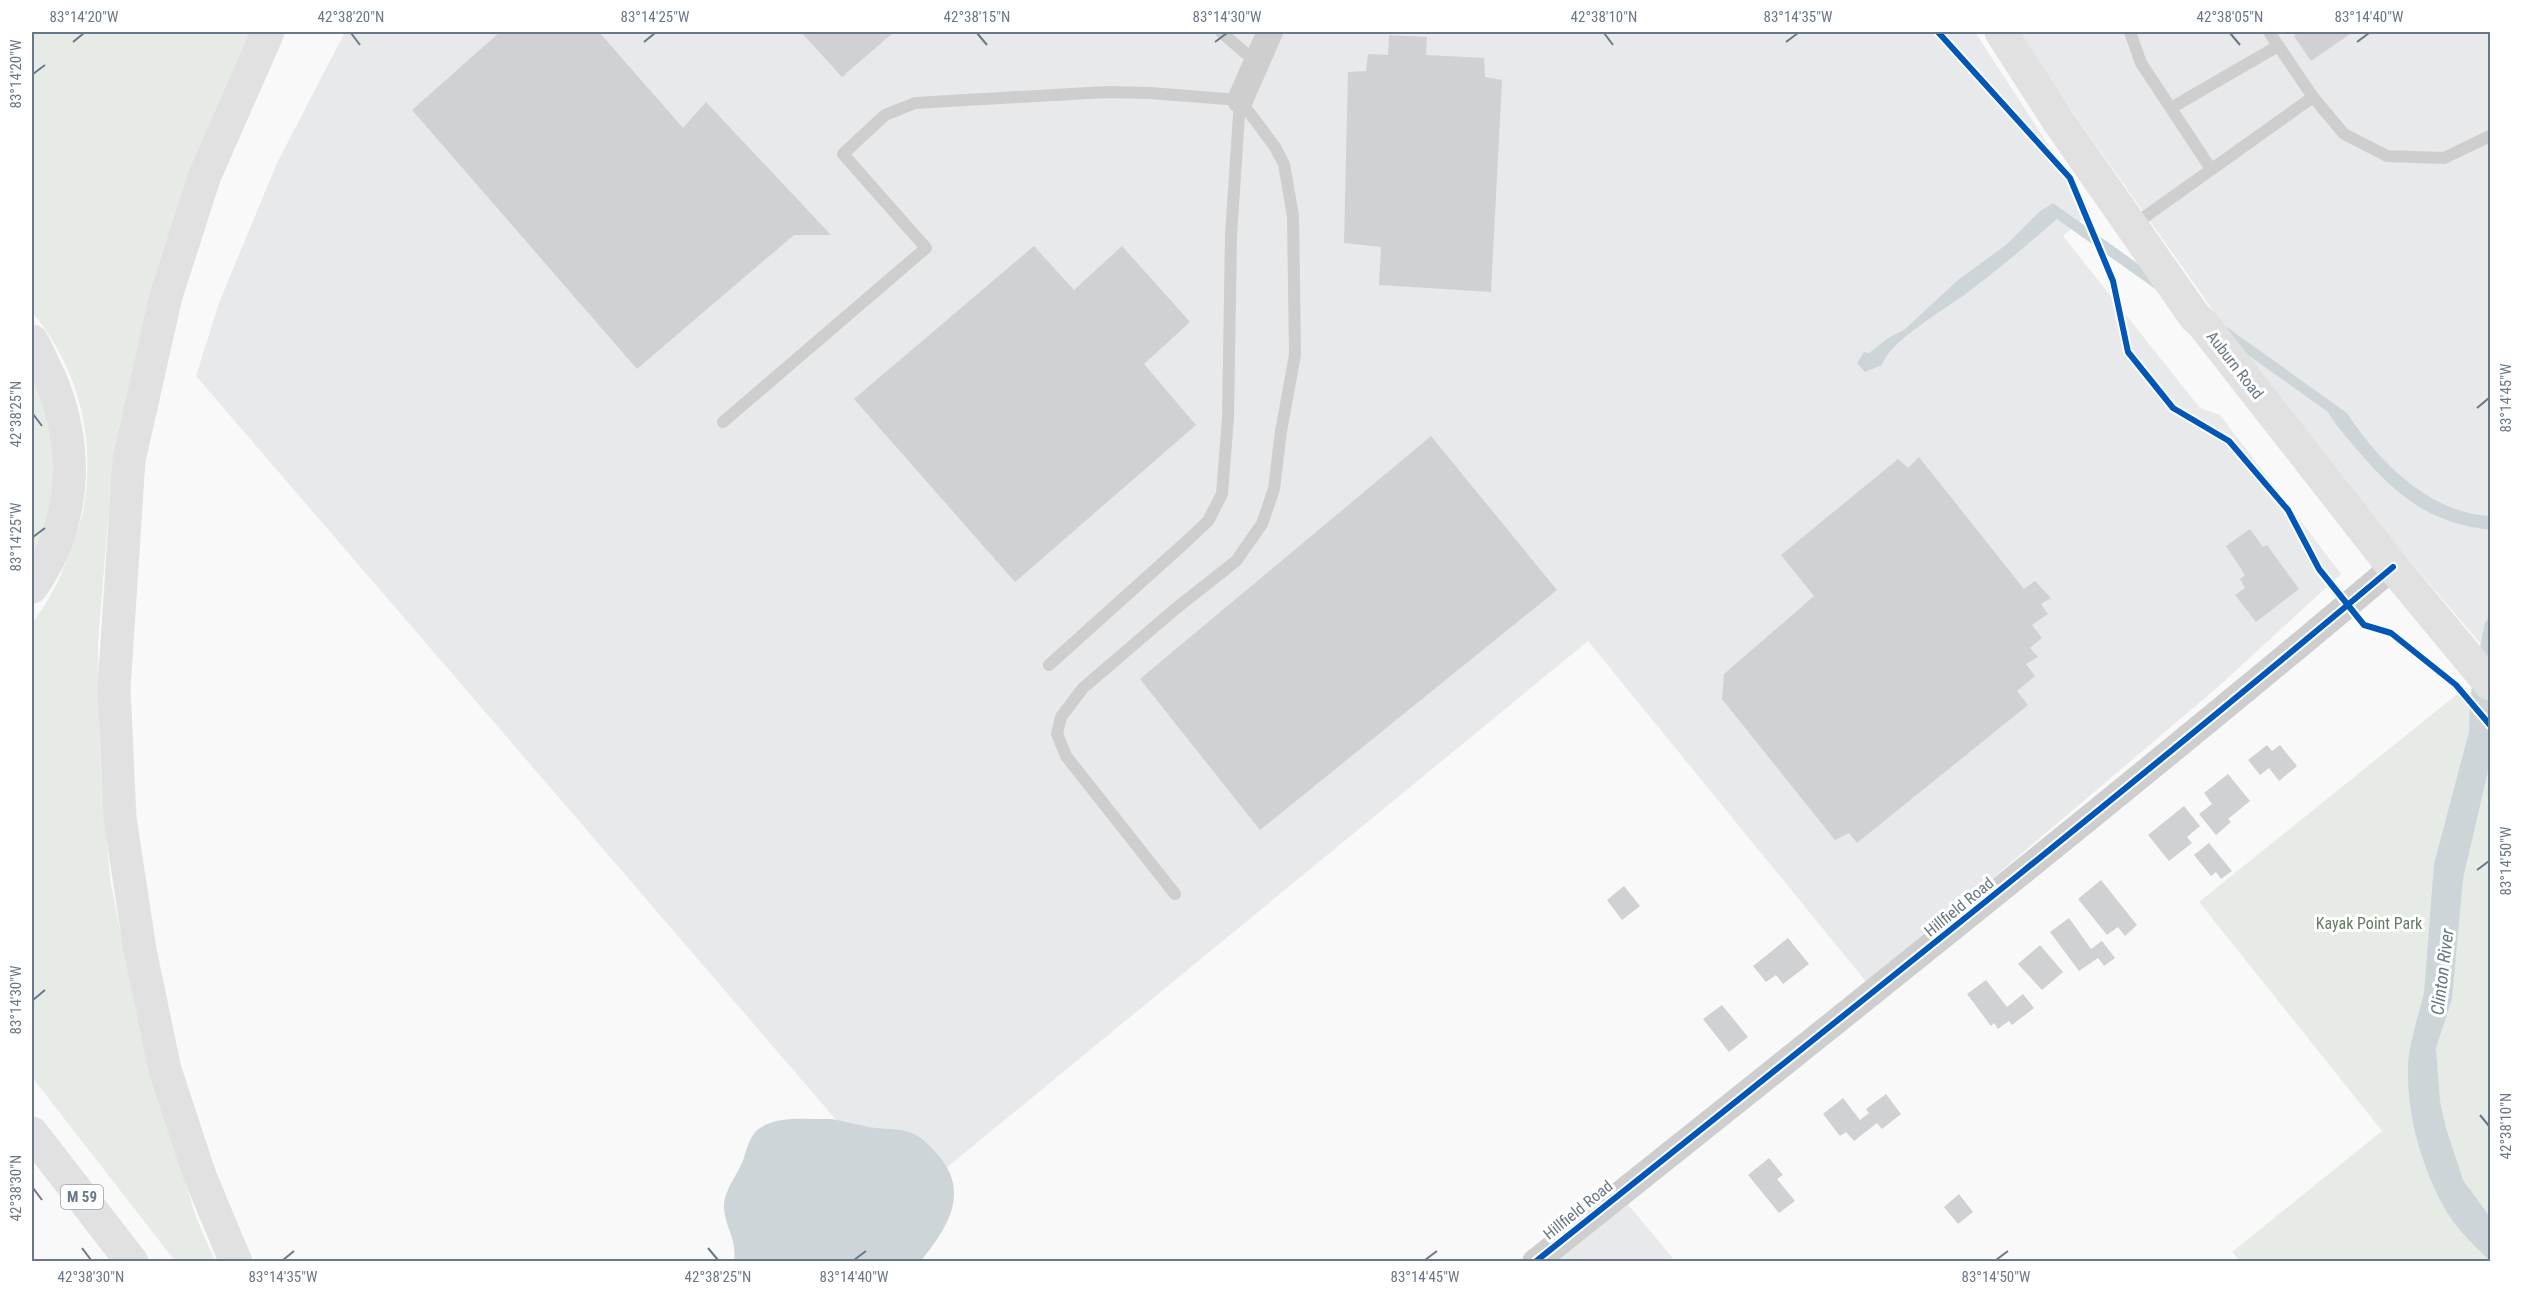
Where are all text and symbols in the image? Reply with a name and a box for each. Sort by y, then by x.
text: 83°14'20"W [50,8,119,26]
text: 42°38'20"N [318,8,384,26]
text: 83°14'25"W [621,8,690,26]
text: 42°38'15"N [944,8,1010,26]
text: 83°14'30"W [1193,8,1262,26]
text: 42°38'10"N [1571,8,1637,26]
text: 83°14'35"W [1764,8,1833,26]
text: 42°38'05"N [2197,8,2263,26]
text: 83°14'40"W [2335,8,2404,26]
text: 83°14'20"W [7,39,25,108]
street label: Auburn Road [2203,327,2267,403]
text: 83°14'45"W [2497,363,2515,432]
text: 42°38'25"N [7,381,25,447]
text: 83°14'25"W [7,502,25,571]
text: 83°14'50"W [2497,826,2515,895]
street label: Hillfield Road [1921,873,1997,941]
park label: Kayak Point Park [2316,914,2423,933]
water label: Clinton River [2426,927,2458,1016]
text: 83°14'30"W [7,965,25,1034]
text: 42°38'10"N [2497,1093,2515,1159]
text: 42°38'30"N [7,1155,25,1221]
street label: Hillfield Road [1540,1176,1616,1244]
road number: M 59 [61,1185,103,1209]
text: 42°38'30"N [58,1268,124,1286]
text: 83°14'35"W [249,1268,318,1286]
text: 42°38'25"N [685,1268,751,1286]
text: 83°14'40"W [820,1268,889,1286]
text: 83°14'45"W [1391,1268,1460,1286]
text: 83°14'50"W [1962,1268,2031,1286]

